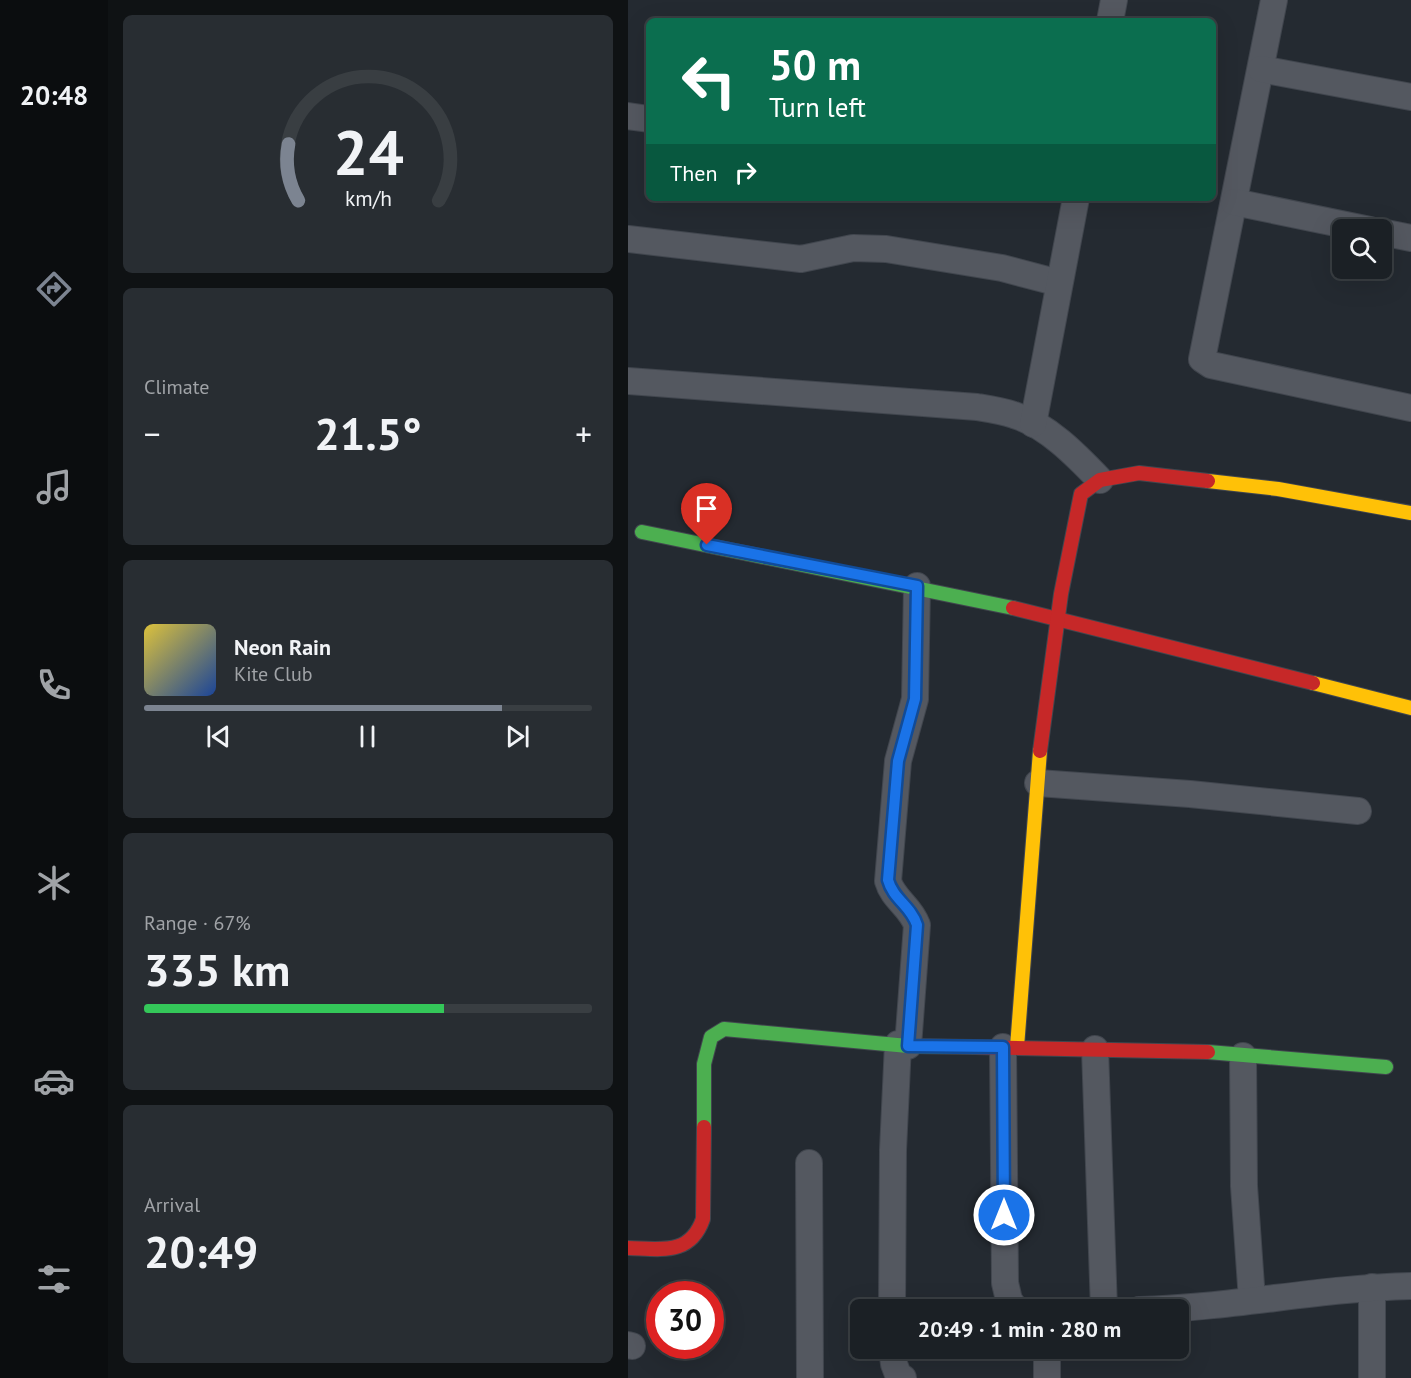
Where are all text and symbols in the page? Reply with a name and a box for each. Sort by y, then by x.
text: 50 m [769,37,861,92]
icon: left [670,42,748,120]
text: 20:48 [20,78,88,112]
text: Turn left [769,90,866,124]
text: 24 [333,111,403,192]
icon: right [729,156,762,189]
text: Then [670,159,717,187]
text: km/h [344,184,391,212]
map controls [1332,219,1392,279]
button: search [1332,219,1392,279]
icon: directions [33,268,75,310]
text: Climate [144,374,210,400]
text: 21.5° [314,404,422,462]
text: − [144,412,161,455]
text: + [575,412,592,455]
icon: music [33,466,75,508]
pin [681,483,732,545]
icon: arrive [690,492,723,525]
text: Neon Rain [234,633,331,661]
text: Kite Club [234,661,312,687]
icon: phone [33,664,75,706]
icon: previous [202,720,235,753]
icon: pause [351,720,384,753]
icon: next [501,720,534,753]
icon: climate [33,862,75,904]
text: Range · 67% [144,910,251,936]
text: 335 km [144,940,290,998]
icon: car [33,1060,75,1102]
position arrow [972,1183,1036,1247]
text: Arrival [144,1192,200,1218]
text: 20:49 [144,1222,258,1280]
icon: filters [33,1258,75,1300]
speed limit sign: 30 [646,1281,724,1359]
text: 20:49 · 1 min · 280 m [918,1315,1121,1343]

